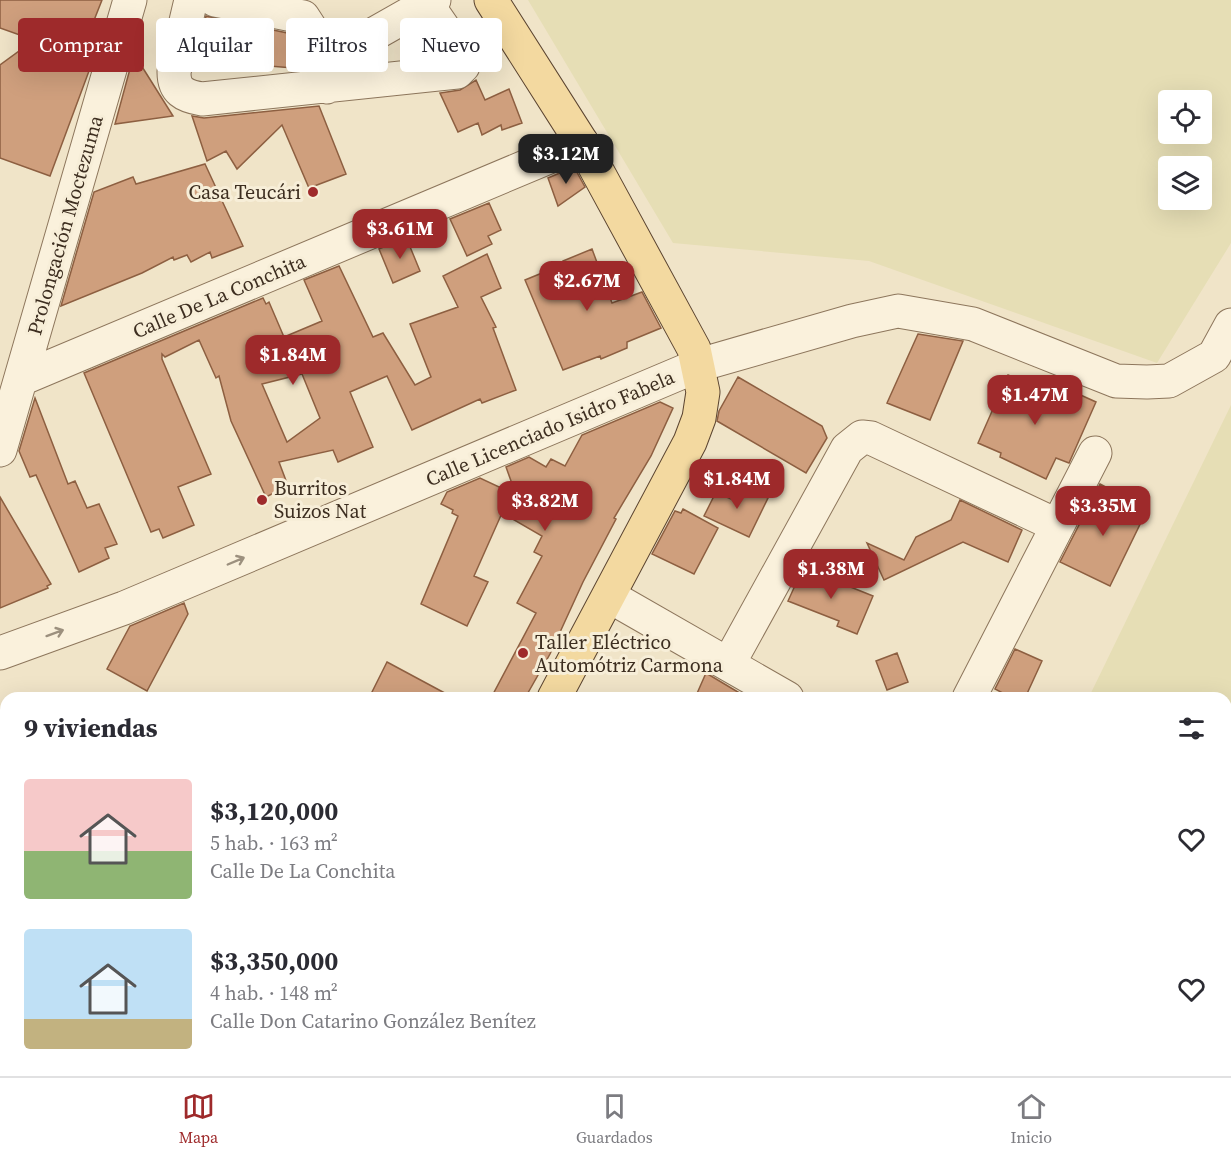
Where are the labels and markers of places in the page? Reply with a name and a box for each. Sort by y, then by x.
pin: $3.12M [517,134,615,185]
place label: Casa Teucári [188,178,301,206]
marker: Casa Teucári [306,185,320,199]
pin: $3.61M [351,209,449,260]
pin: $2.67M [538,261,636,312]
pin: $1.84M [244,335,342,386]
pin: $1.47M [986,375,1084,426]
pin: $1.84M [688,459,786,510]
place label: Burritos Suizos Nat [274,474,367,525]
pin: $3.82M [496,481,594,532]
pin: $3.35M [1054,486,1152,537]
marker: Burritos Suizos Nat [255,493,269,507]
pin: $1.38M [782,549,880,600]
place label: Taller Eléctrico Automótriz Carmona [535,628,724,679]
marker: Taller Eléctrico Automótriz Carmona [516,646,530,660]

